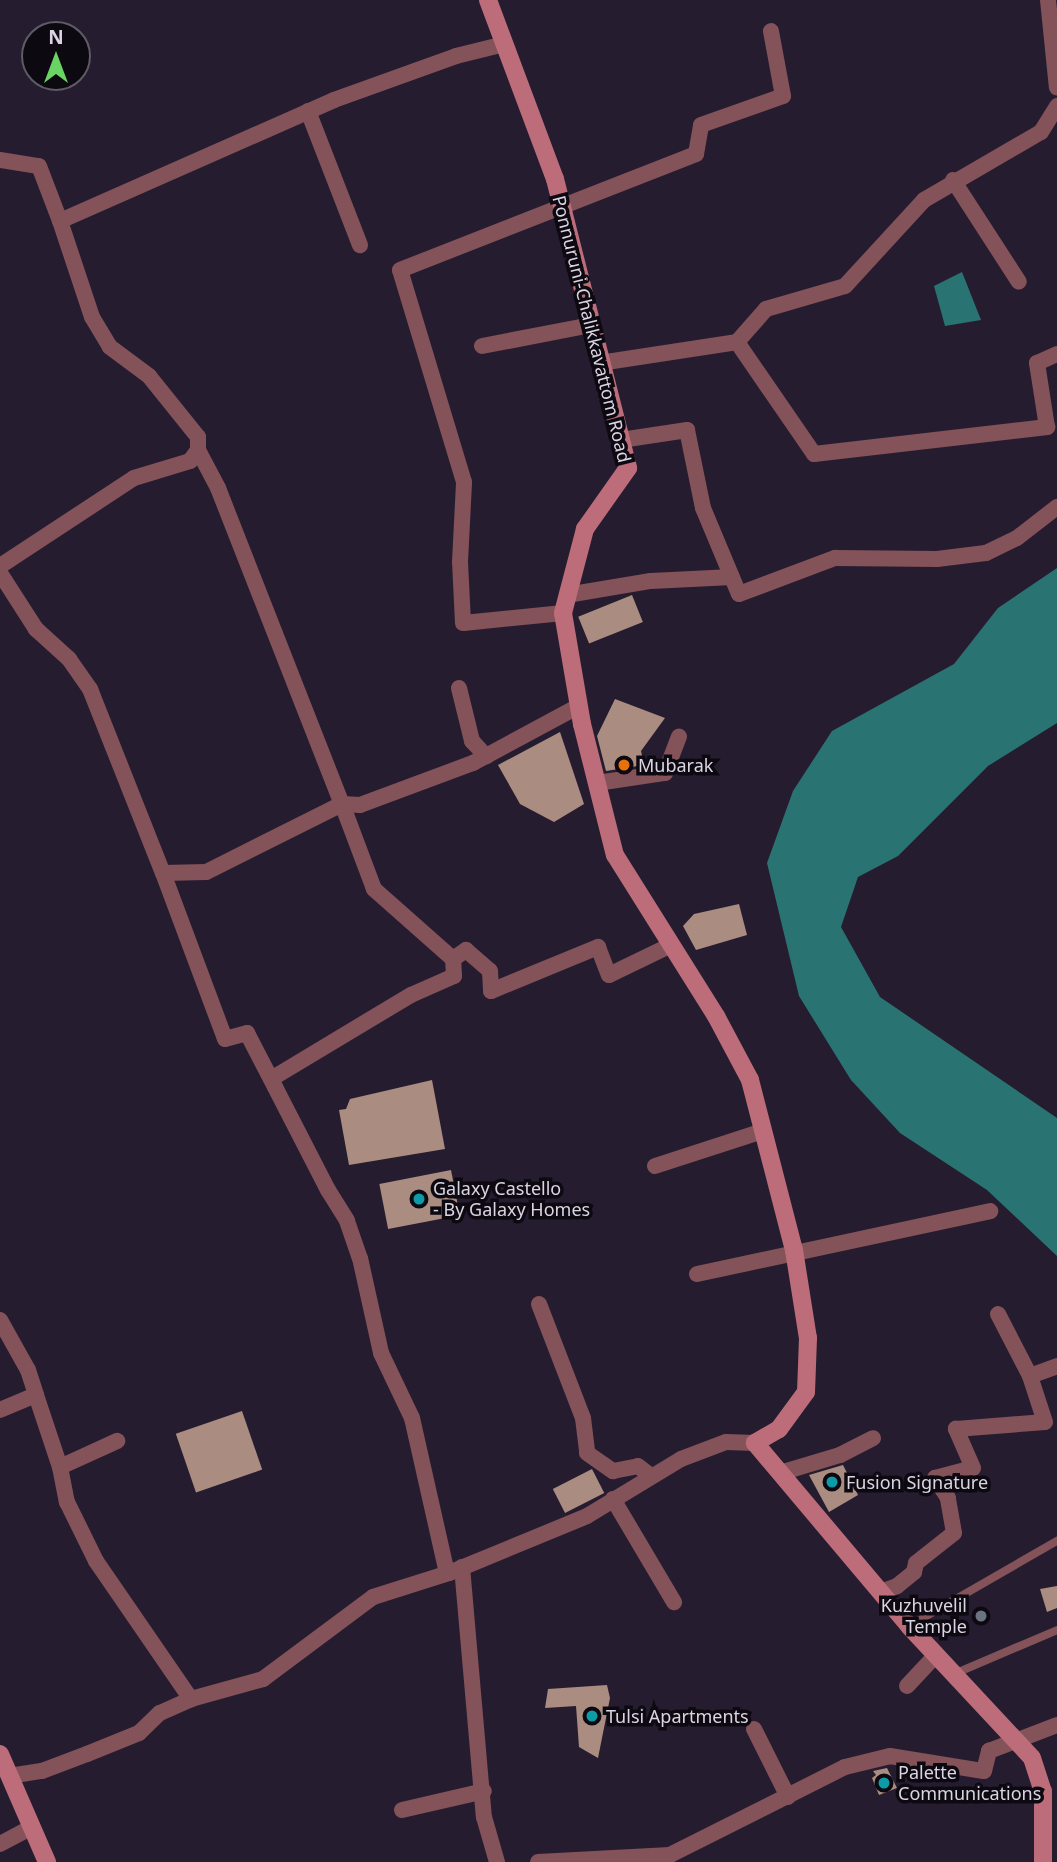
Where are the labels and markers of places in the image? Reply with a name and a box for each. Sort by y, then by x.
place label: Mubarak [638,754,713,776]
marker: Mubarak [616,757,632,773]
place label: Galaxy Castello - By Galaxy Homes [433,1178,590,1220]
marker: Galaxy Castello - By Galaxy Homes [411,1191,427,1207]
place label: Fusion Signature [846,1471,988,1493]
marker: Fusion Signature [824,1474,840,1490]
place label: Kuzhuvelil Temple [881,1595,967,1638]
marker: Kuzhuvelil Temple [973,1608,989,1624]
place label: Tulsi Apartments [606,1705,749,1727]
marker: Tulsi Apartments [584,1708,600,1724]
place label: Palette Communications [898,1762,1041,1804]
marker: Palette Communications [876,1775,892,1791]

